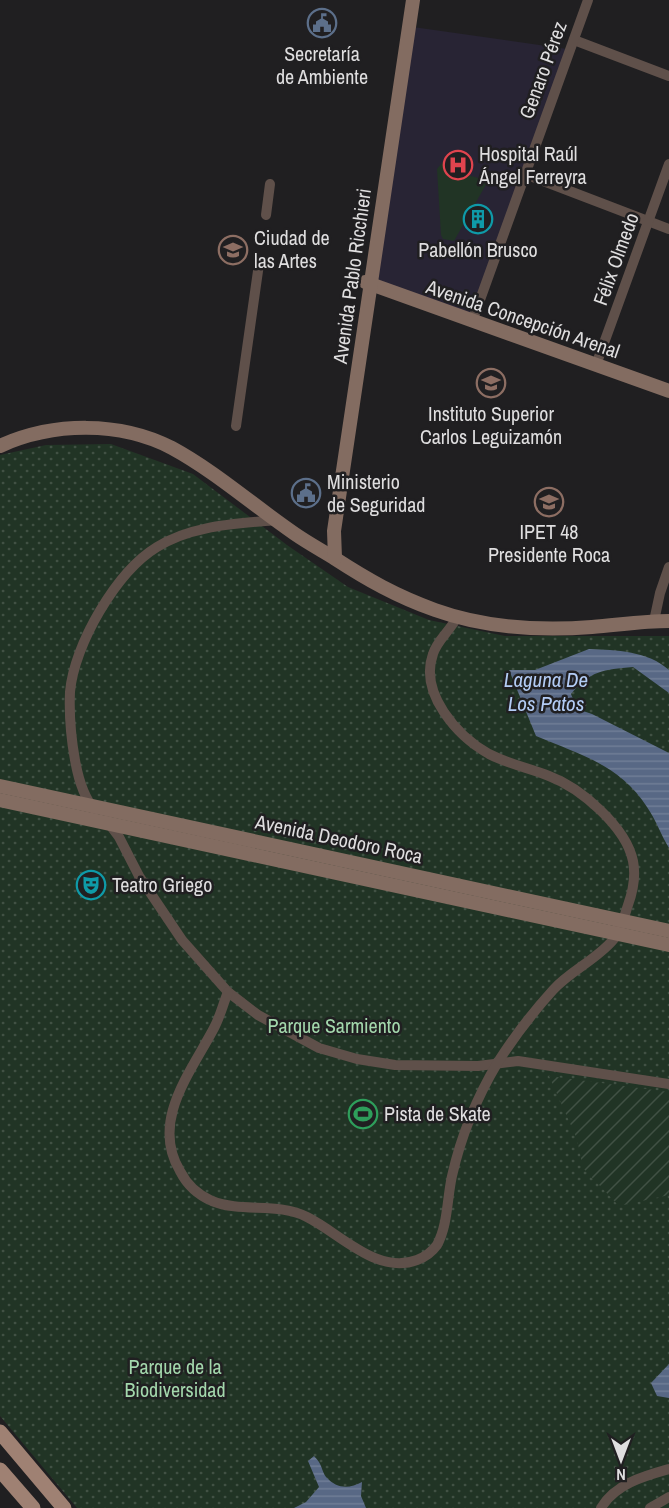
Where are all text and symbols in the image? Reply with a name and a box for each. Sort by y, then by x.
public building icon: Secretaría de Ambiente [306,7,338,39]
street label: Genaro Pérez [512,17,573,122]
place label: Secretaría de Ambiente [276,40,368,90]
place label: Hospital Raúl Ángel Ferreyra [478,140,587,190]
hospital icon: Hospital Raúl Ángel Ferreyra [442,149,474,181]
street label: Avenida Pablo Ricchieri [326,187,377,366]
building icon: Pabellón Brusco [462,203,494,235]
street label: Félix Olmedo [586,209,645,309]
place label: Ciudad de las Artes [254,224,330,274]
school or university icon: Ciudad de las Artes [217,234,249,266]
place label: Pabellón Brusco [418,236,538,263]
street label: Avenida Concepción Arenal [422,272,624,364]
school or university icon: Instituto Superior Carlos Leguizamón [475,367,507,399]
place label: Instituto Superior Carlos Leguizamón [420,400,562,450]
place label: Ministerio de Seguridad [327,468,425,518]
public building icon: Ministerio de Seguridad [290,477,322,509]
school or university icon: IPET 48 Presidente Roca [533,486,565,518]
place label: IPET 48 Presidente Roca [488,518,610,568]
water label: Laguna De Los Patos [504,665,588,718]
street label: Avenida Deodoro Roca [252,807,425,869]
theatre icon: Teatro Griego [75,869,107,901]
place label: Teatro Griego [112,871,212,898]
park label: Parque Sarmiento [267,1012,401,1039]
sports icon: Pista de Skate [347,1098,379,1130]
place label: Pista de Skate [384,1100,491,1127]
park label: Parque de la Biodiversidad [124,1353,226,1403]
north arrow [591,1430,651,1490]
text: N [616,1464,626,1486]

